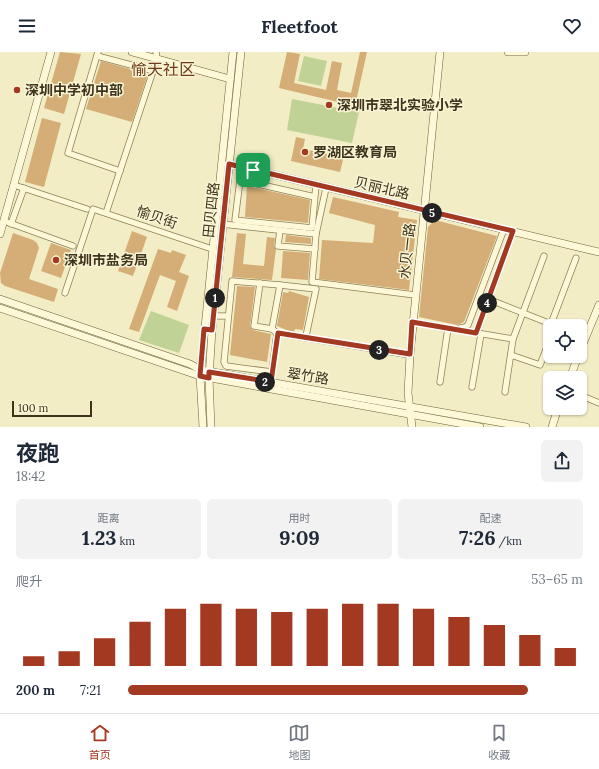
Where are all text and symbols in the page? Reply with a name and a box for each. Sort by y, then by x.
icon: menu [16,15,38,37]
text: Fleetfoot [261,15,338,38]
icon: heart [561,15,583,37]
district label: 愉天社区 [131,59,195,79]
place label: 深圳中学初中部 [25,81,123,99]
marker: 深圳中学初中部 [12,85,22,95]
place label: 深圳市翠北实验小学 [337,96,463,114]
marker: 深圳市翠北实验小学 [324,100,334,110]
place label: 罗湖区教育局 [313,143,397,161]
marker: 罗湖区教育局 [300,147,310,157]
pin [236,153,270,187]
icon: arrive [242,159,264,181]
street label: 贝丽北路 [353,173,411,203]
street label: 田贝四路 [199,181,223,239]
street label: 愉贝街 [134,202,180,232]
pin: 5 [422,203,442,223]
text: 5 [429,206,435,220]
street label: 水贝一路 [395,222,419,280]
place label: 深圳市盐务局 [64,251,148,269]
marker: 深圳市盐务局 [51,255,61,265]
pin: 1 [205,288,225,308]
text: 1 [213,291,217,305]
pin: 4 [477,293,497,313]
text: 4 [484,296,490,310]
map controls [543,319,587,415]
button: locate [543,319,587,363]
pin: 3 [369,340,389,360]
text: 3 [376,343,382,357]
street label: 翠竹路 [286,364,330,388]
button: layers [543,371,587,415]
pin: 2 [255,372,275,392]
text: 2 [262,375,268,389]
scale bar [12,399,92,418]
text: 100 m [18,401,48,415]
text: 夜跑 [16,439,60,467]
button: share [541,440,583,482]
text: 18:42 [16,468,45,485]
text: 距离 [98,511,120,525]
text: 用时 [289,511,311,525]
text: 配速 [480,511,502,525]
text: 1.23 [82,525,117,550]
text: 9:09 [279,525,320,550]
text: 7:26 [459,525,496,550]
text: km [117,534,135,548]
text: /km [496,534,522,548]
text: 53–65 m [531,571,583,588]
text: 爬升 [16,573,42,590]
text: 200 m [16,682,55,699]
text: 7:21 [80,682,101,699]
tab: 首页 [89,722,111,762]
tab: 地图 [288,722,310,762]
tab: 收藏 [488,722,510,762]

